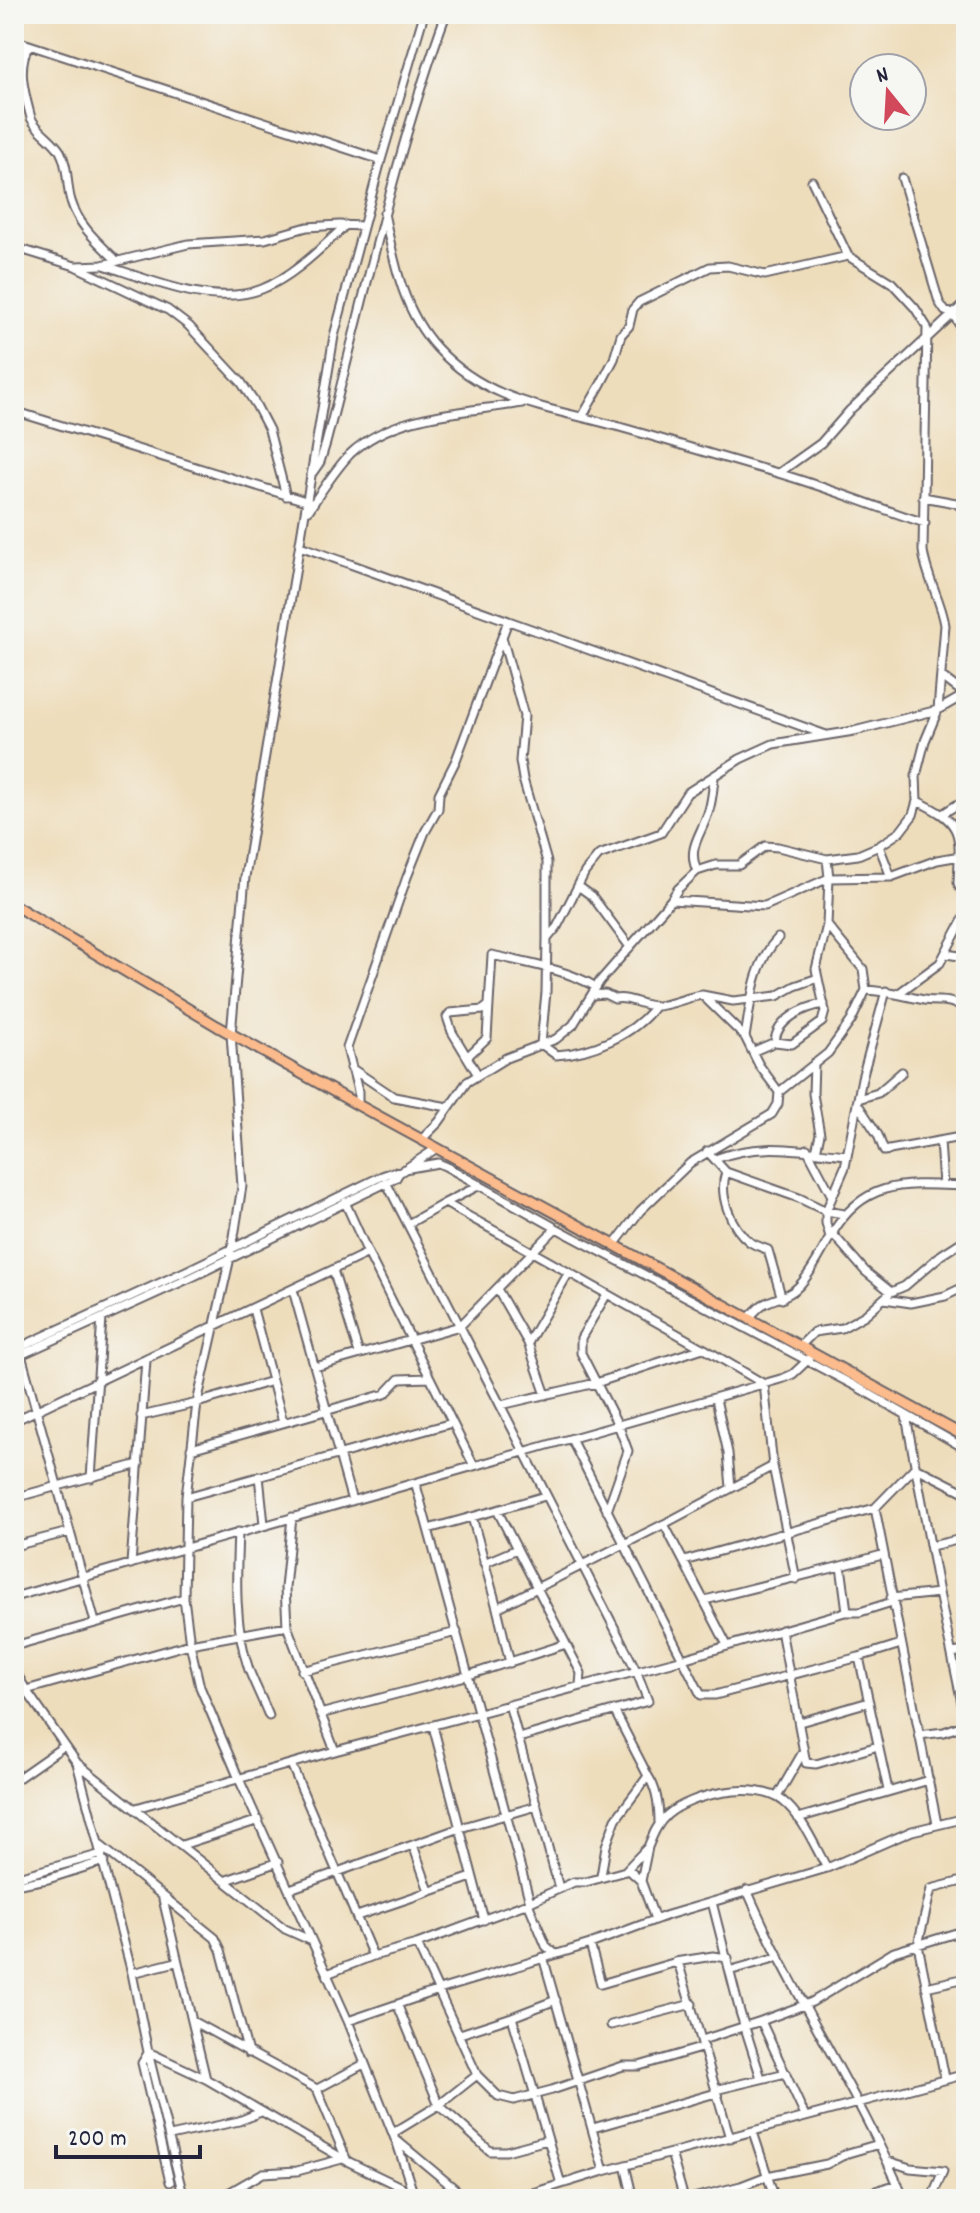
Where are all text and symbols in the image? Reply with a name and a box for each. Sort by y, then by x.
north arrow [848,52,928,132]
text: N [873,60,893,93]
scale bar [56,2109,200,2159]
text: 200 m [68,2123,127,2157]

